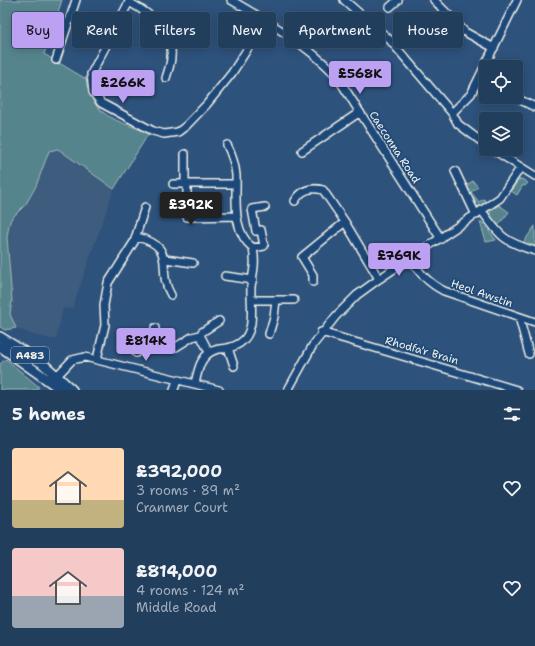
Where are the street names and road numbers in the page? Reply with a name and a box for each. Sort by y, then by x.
street label: Caeconna Road [366,108,424,186]
street label: Heol Awstin [449,276,515,311]
street label: Rhodfa'r Brain [383,333,461,368]
road number: A483 [11,347,49,363]

